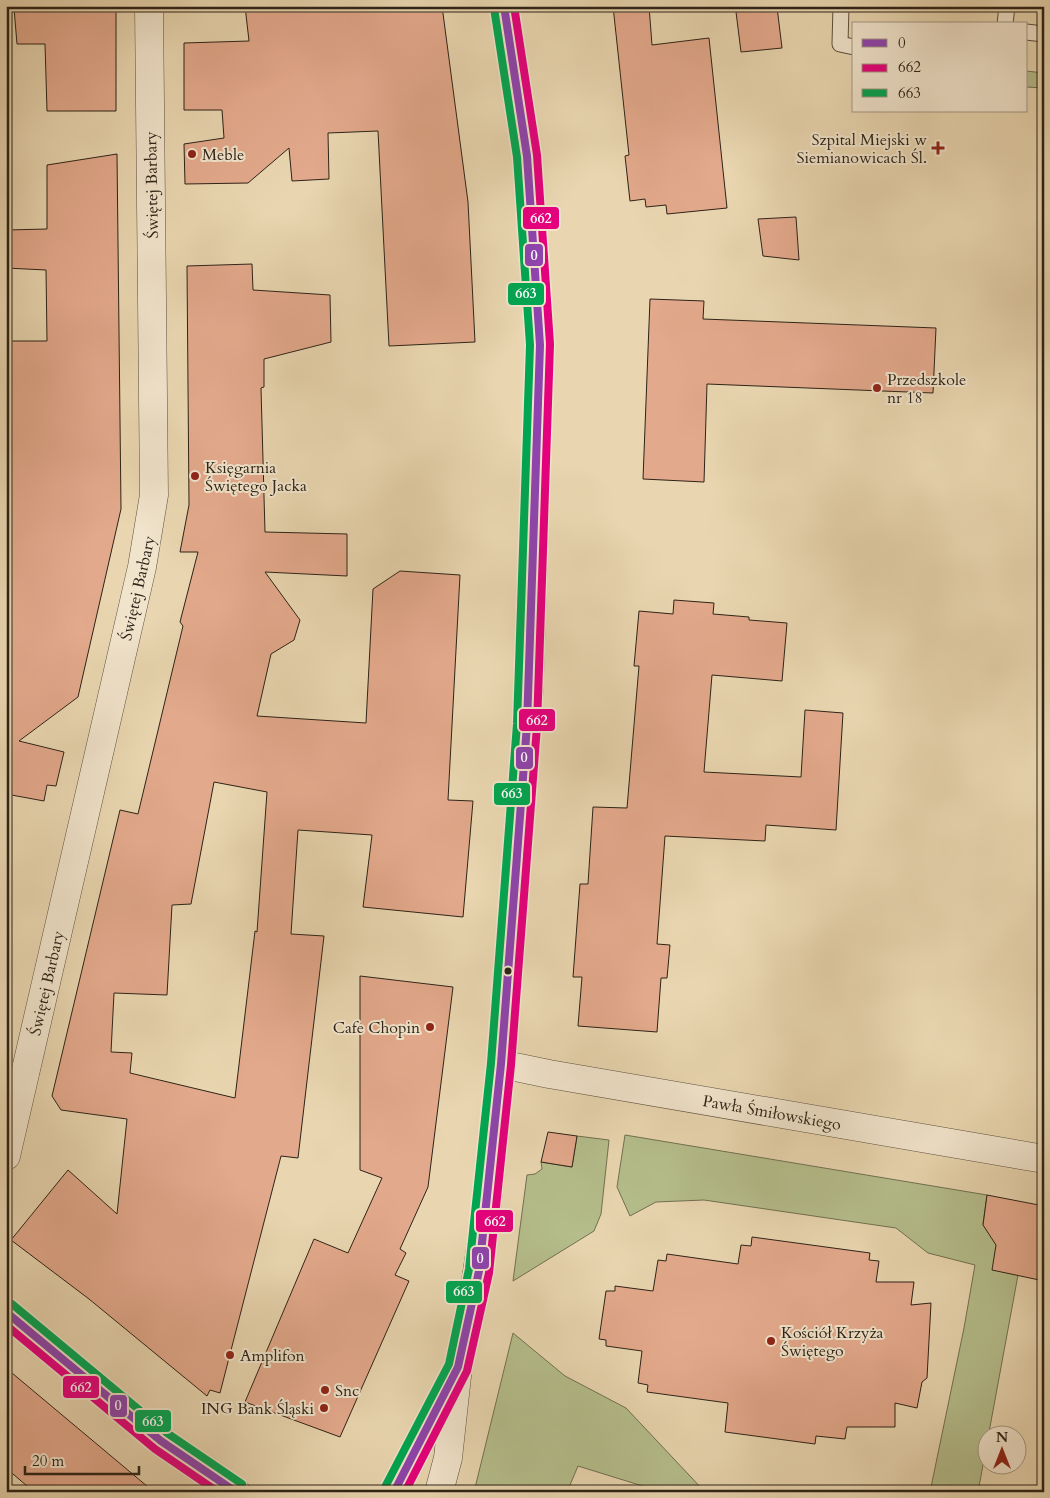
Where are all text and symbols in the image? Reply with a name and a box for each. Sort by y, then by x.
legend [852,22,1028,112]
text: 0 [898,33,906,53]
text: 662 [898,57,921,77]
text: 663 [898,83,921,103]
place label: Szpital Miejski w Siemianowicach Śl. [796,129,927,169]
street label: Świętej Barbary [140,131,164,239]
marker: Szpital Miejski w Siemianowicach Śl. [931,141,945,155]
place label: Meble [202,144,244,166]
marker: Meble [186,148,198,160]
line badge: 662 [522,206,560,230]
text: 662 [530,209,552,228]
line badge: 0 [524,243,544,267]
text: 0 [530,246,538,265]
line badge: 663 [507,282,545,306]
text: 663 [515,284,537,303]
place label: Przedszkole nr 18 [887,369,966,409]
marker: Przedszkole nr 18 [871,382,883,394]
place label: Księgarnia Świętego Jacka [205,457,307,497]
marker: Księgarnia Świętego Jacka [189,470,201,482]
street label: Świętej Barbary [115,533,161,643]
line badge: 662 [518,708,556,732]
text: 662 [526,711,548,730]
line badge: 0 [515,746,534,770]
text: 0 [520,748,528,767]
line badge: 663 [493,782,531,806]
text: 663 [501,784,523,803]
street label: Świętej Barbary [24,928,70,1038]
unlabelled marker [503,966,513,976]
place label: Cafe Chopin [333,1017,420,1039]
marker: Cafe Chopin [424,1021,436,1033]
street label: Pawła Śmiłowskiego [701,1090,843,1136]
line badge: 662 [475,1209,514,1233]
text: 662 [484,1212,506,1231]
line badge: 0 [471,1246,490,1270]
text: 0 [476,1249,484,1268]
line badge: 663 [445,1280,483,1304]
text: 663 [453,1282,475,1301]
place label: Kościół Krzyża Świętego [781,1322,884,1362]
marker: Kościół Krzyża Świętego [765,1335,777,1347]
place label: Amplifon [240,1345,305,1367]
marker: Amplifon [224,1349,236,1361]
line badge: 662 [62,1375,100,1399]
text: 662 [70,1378,92,1397]
place label: Snc [335,1380,359,1402]
marker: Snc [319,1384,331,1396]
line badge: 0 [109,1394,128,1418]
text: 0 [114,1396,122,1415]
place label: ING Bank Śląski [201,1398,315,1420]
marker: ING Bank Śląski [318,1402,330,1414]
line badge: 663 [134,1409,172,1433]
text: 663 [142,1412,164,1431]
north arrow [978,1426,1028,1476]
text: N [996,1428,1008,1447]
scale bar [25,1443,139,1475]
text: 20 m [32,1451,64,1471]

